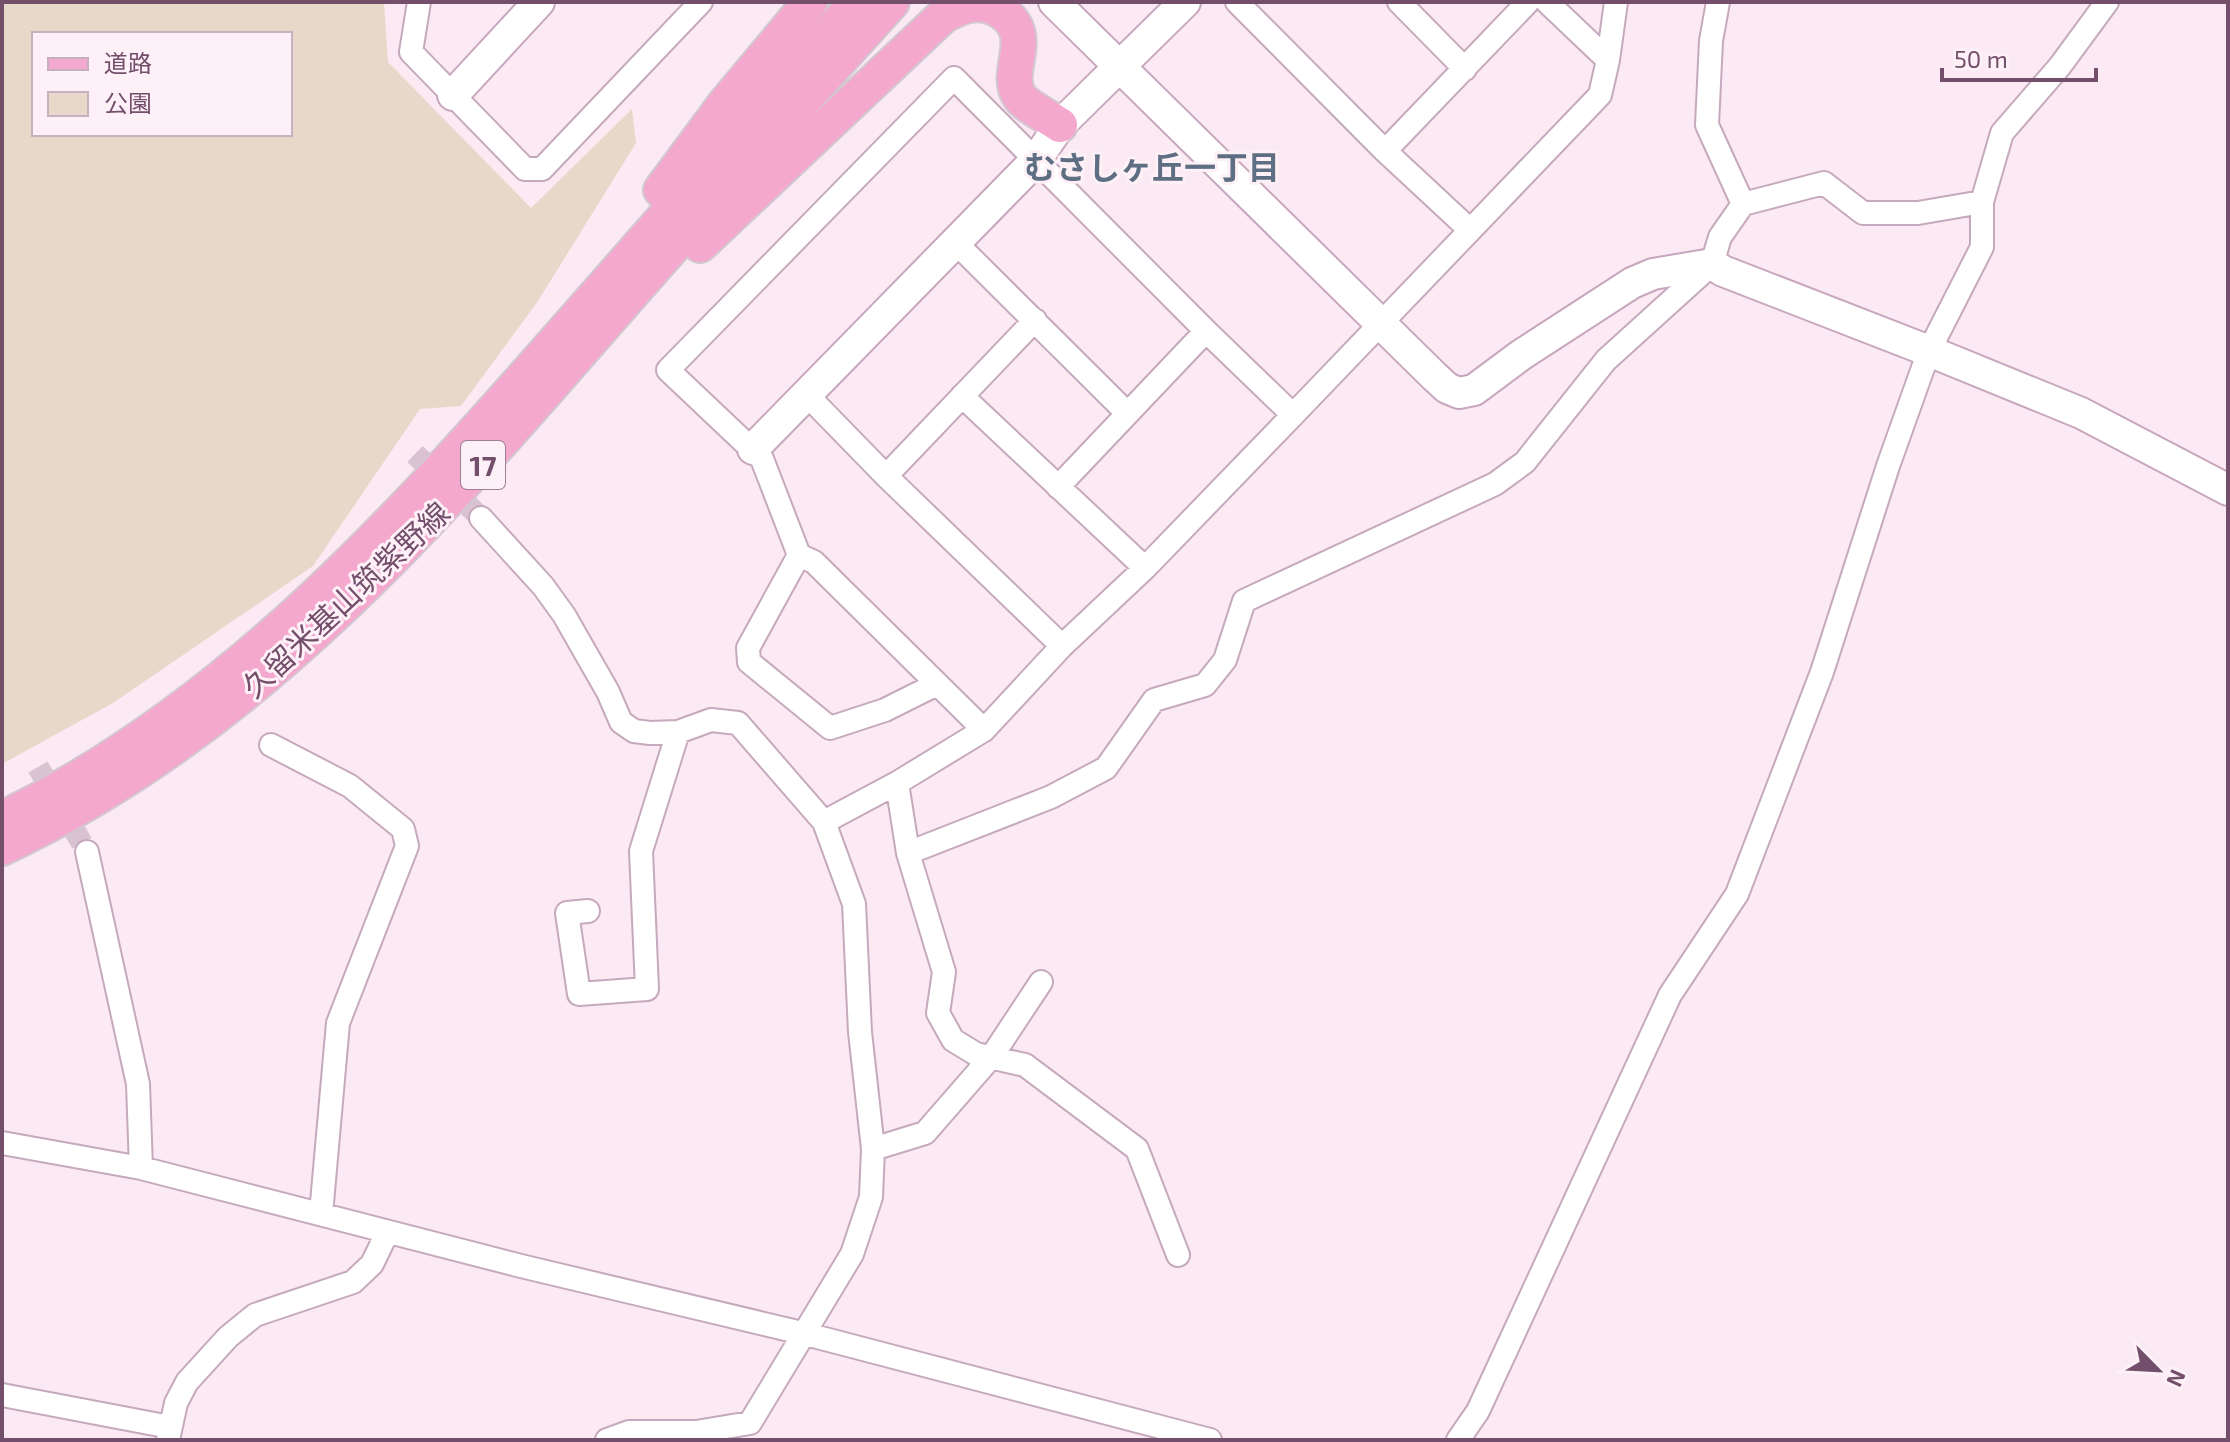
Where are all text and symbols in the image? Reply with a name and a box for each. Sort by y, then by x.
legend [32,32,292,136]
scale bar [1942,32,2096,82]
text: 50 m [1954,44,2008,73]
text: 道路 [104,48,152,77]
text: 公園 [104,88,152,117]
district label: むさしヶ丘一丁目 [1024,147,1280,185]
road number: 17 [461,441,505,489]
street label: 久留米基山筑紫野線 [234,494,456,704]
north arrow [2118,1330,2198,1410]
text: N [2162,1366,2192,1391]

